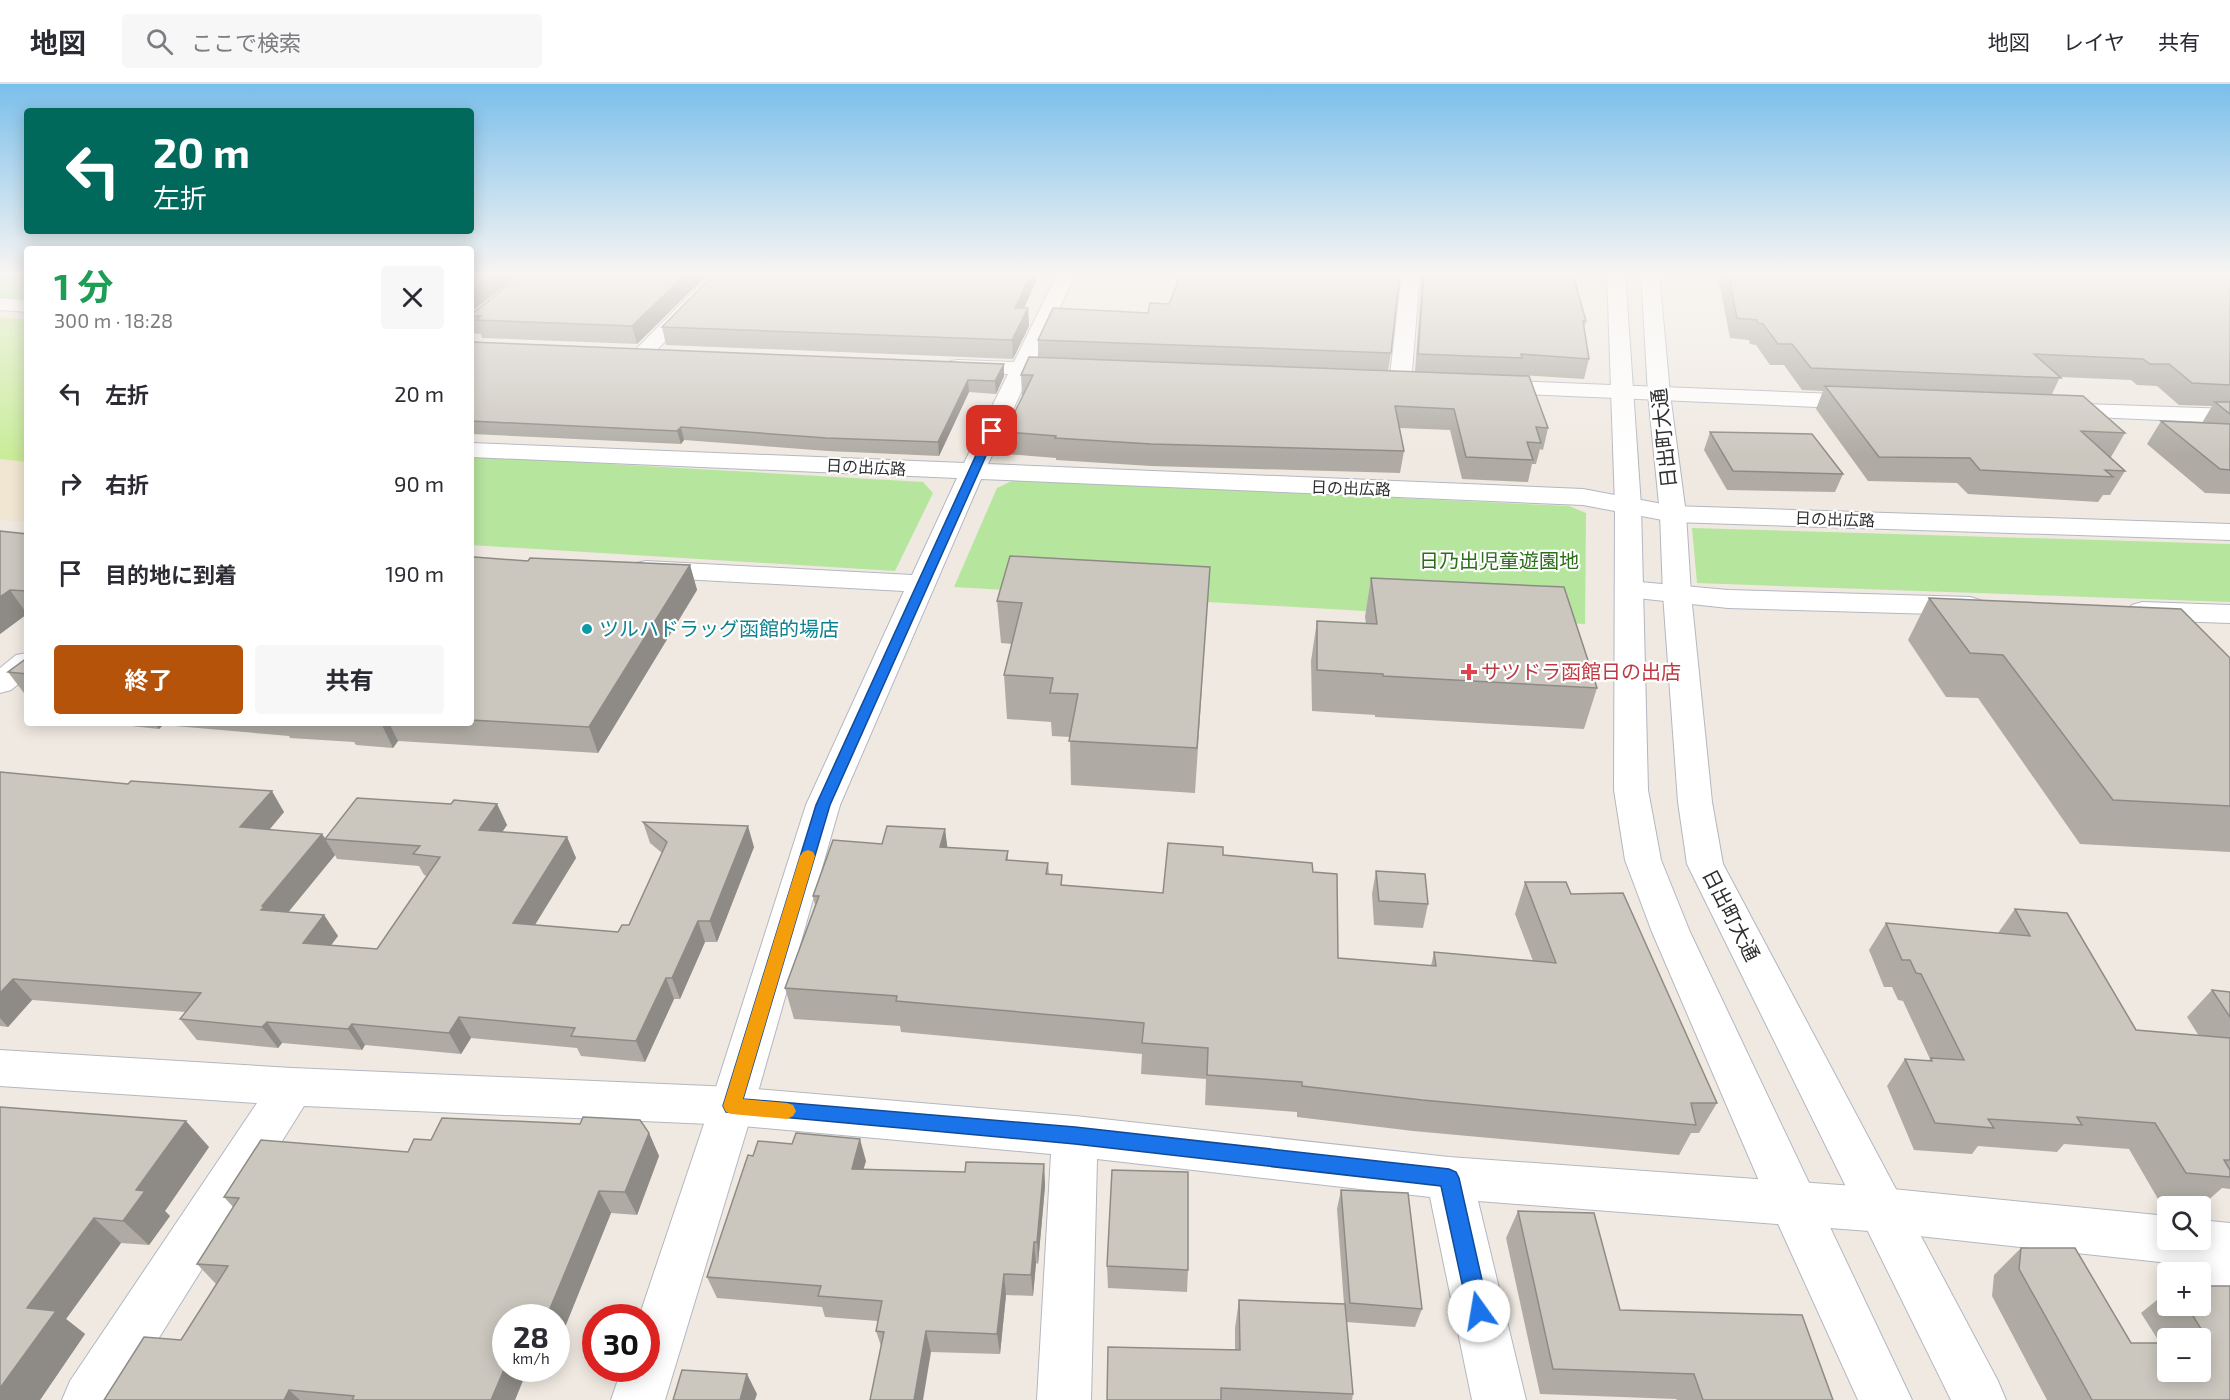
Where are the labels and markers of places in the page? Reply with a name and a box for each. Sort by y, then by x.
pin [966,405,1017,456]
place label: ツルハドラッグ函館的場店 [599,616,839,640]
marker: ツルハドラッグ函館的場店 [580,622,594,636]
place label: サツドラ函館日の出店 [1481,659,1681,683]
marker: サツドラ函館日の出店 [1462,665,1476,679]

